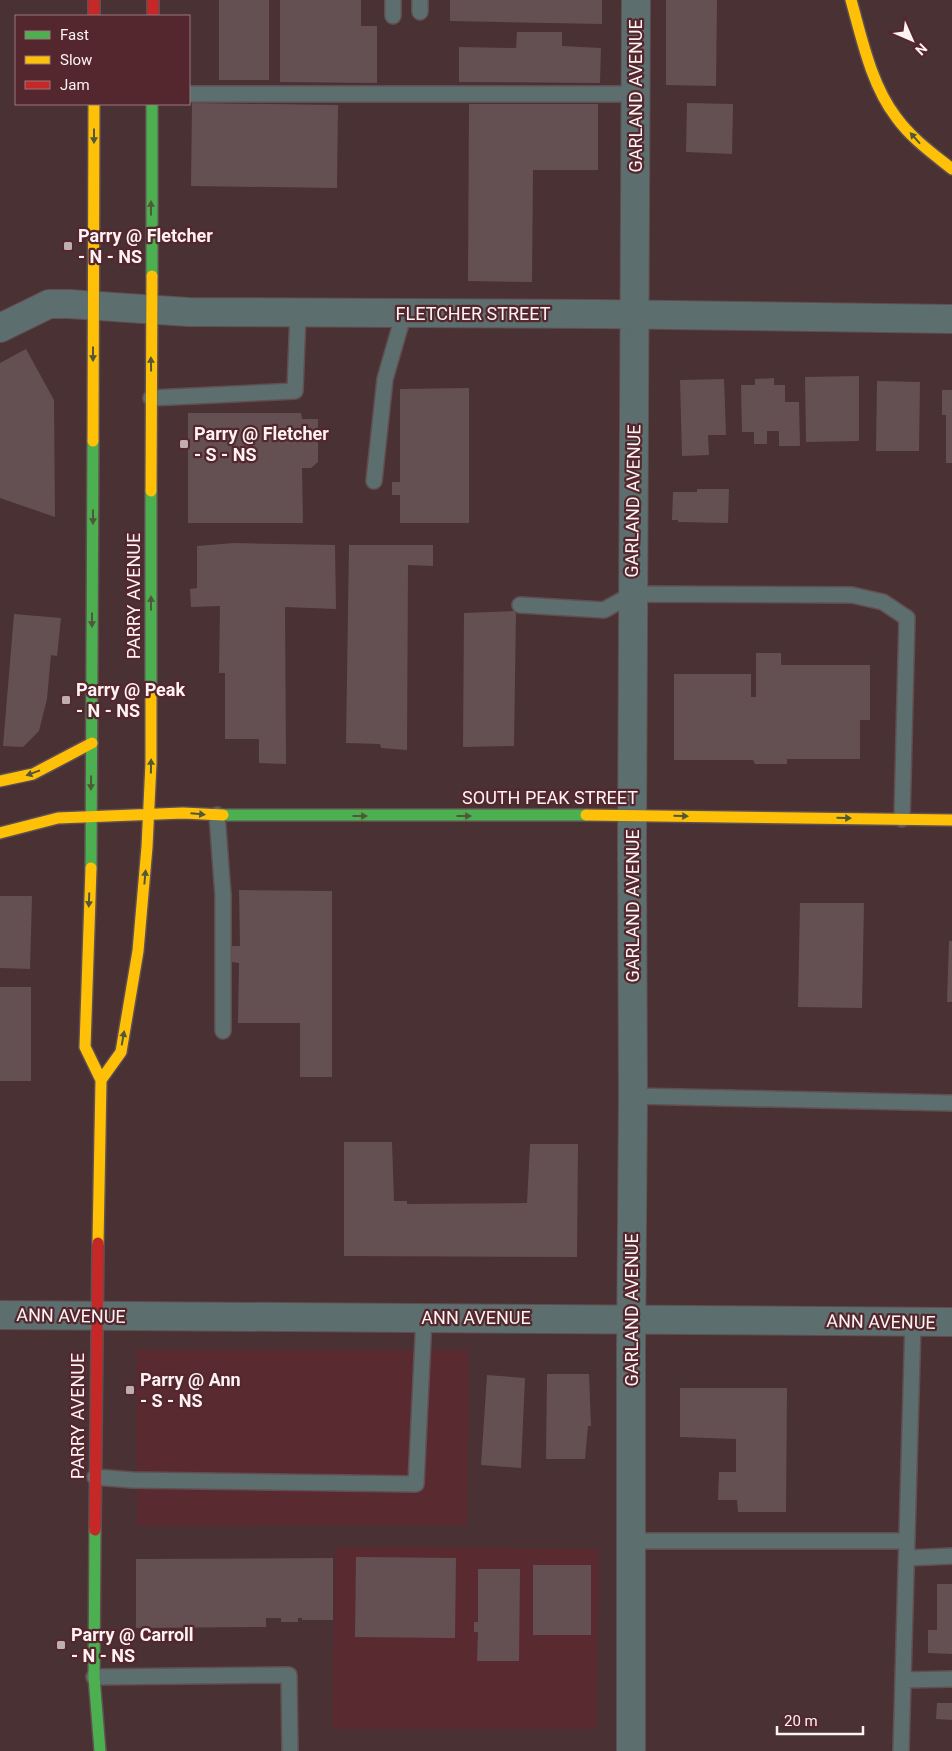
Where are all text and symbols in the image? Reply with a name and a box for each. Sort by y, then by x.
legend [15,15,190,105]
north arrow [887,15,937,65]
street label: GARLAND AVENUE [625,19,646,173]
text: Fast [60,26,89,44]
text: N [912,40,930,58]
text: Slow [60,51,92,69]
text: Jam [60,76,90,94]
one-way arrow [90,129,98,145]
one-way arrow [909,133,921,145]
one-way arrow [147,200,155,216]
place label: Parry @ Fletcher - N - NS [78,225,213,267]
marker: Parry @ Fletcher - N - NS [62,240,74,252]
street label: FLETCHER STREET [396,303,551,324]
one-way arrow [89,346,97,362]
one-way arrow [147,355,155,371]
place label: Parry @ Fletcher - S - NS [194,423,329,465]
street label: GARLAND AVENUE [621,424,644,578]
marker: Parry @ Fletcher - S - NS [178,438,190,450]
one-way arrow [89,509,97,525]
street label: PARRY AVENUE [123,533,144,659]
one-way arrow [147,595,155,611]
one-way arrow [88,612,96,628]
place label: Parry @ Peak - N - NS [76,679,185,721]
marker: Parry @ Peak - N - NS [60,694,72,706]
one-way arrow [147,757,155,773]
one-way arrow [25,769,40,777]
one-way arrow [87,775,95,791]
street label: SOUTH PEAK STREET [462,787,638,808]
one-way arrow [190,810,206,818]
one-way arrow [352,812,368,820]
one-way arrow [457,812,473,820]
one-way arrow [674,812,690,820]
one-way arrow [836,814,852,822]
street label: GARLAND AVENUE [622,829,643,983]
one-way arrow [141,869,149,885]
one-way arrow [85,893,93,909]
one-way arrow [120,1030,128,1046]
street label: GARLAND AVENUE [621,1233,642,1387]
street label: ANN AVENUE [16,1304,126,1327]
street label: ANN AVENUE [421,1307,531,1328]
street label: ANN AVENUE [826,1310,936,1333]
street label: PARRY AVENUE [67,1353,88,1479]
place label: Parry @ Ann - S - NS [140,1369,241,1411]
marker: Parry @ Ann - S - NS [124,1384,136,1396]
place label: Parry @ Carroll - N - NS [71,1624,194,1666]
marker: Parry @ Carroll - N - NS [55,1639,67,1651]
scale bar [777,1704,863,1736]
text: 20 m [784,1712,818,1730]

